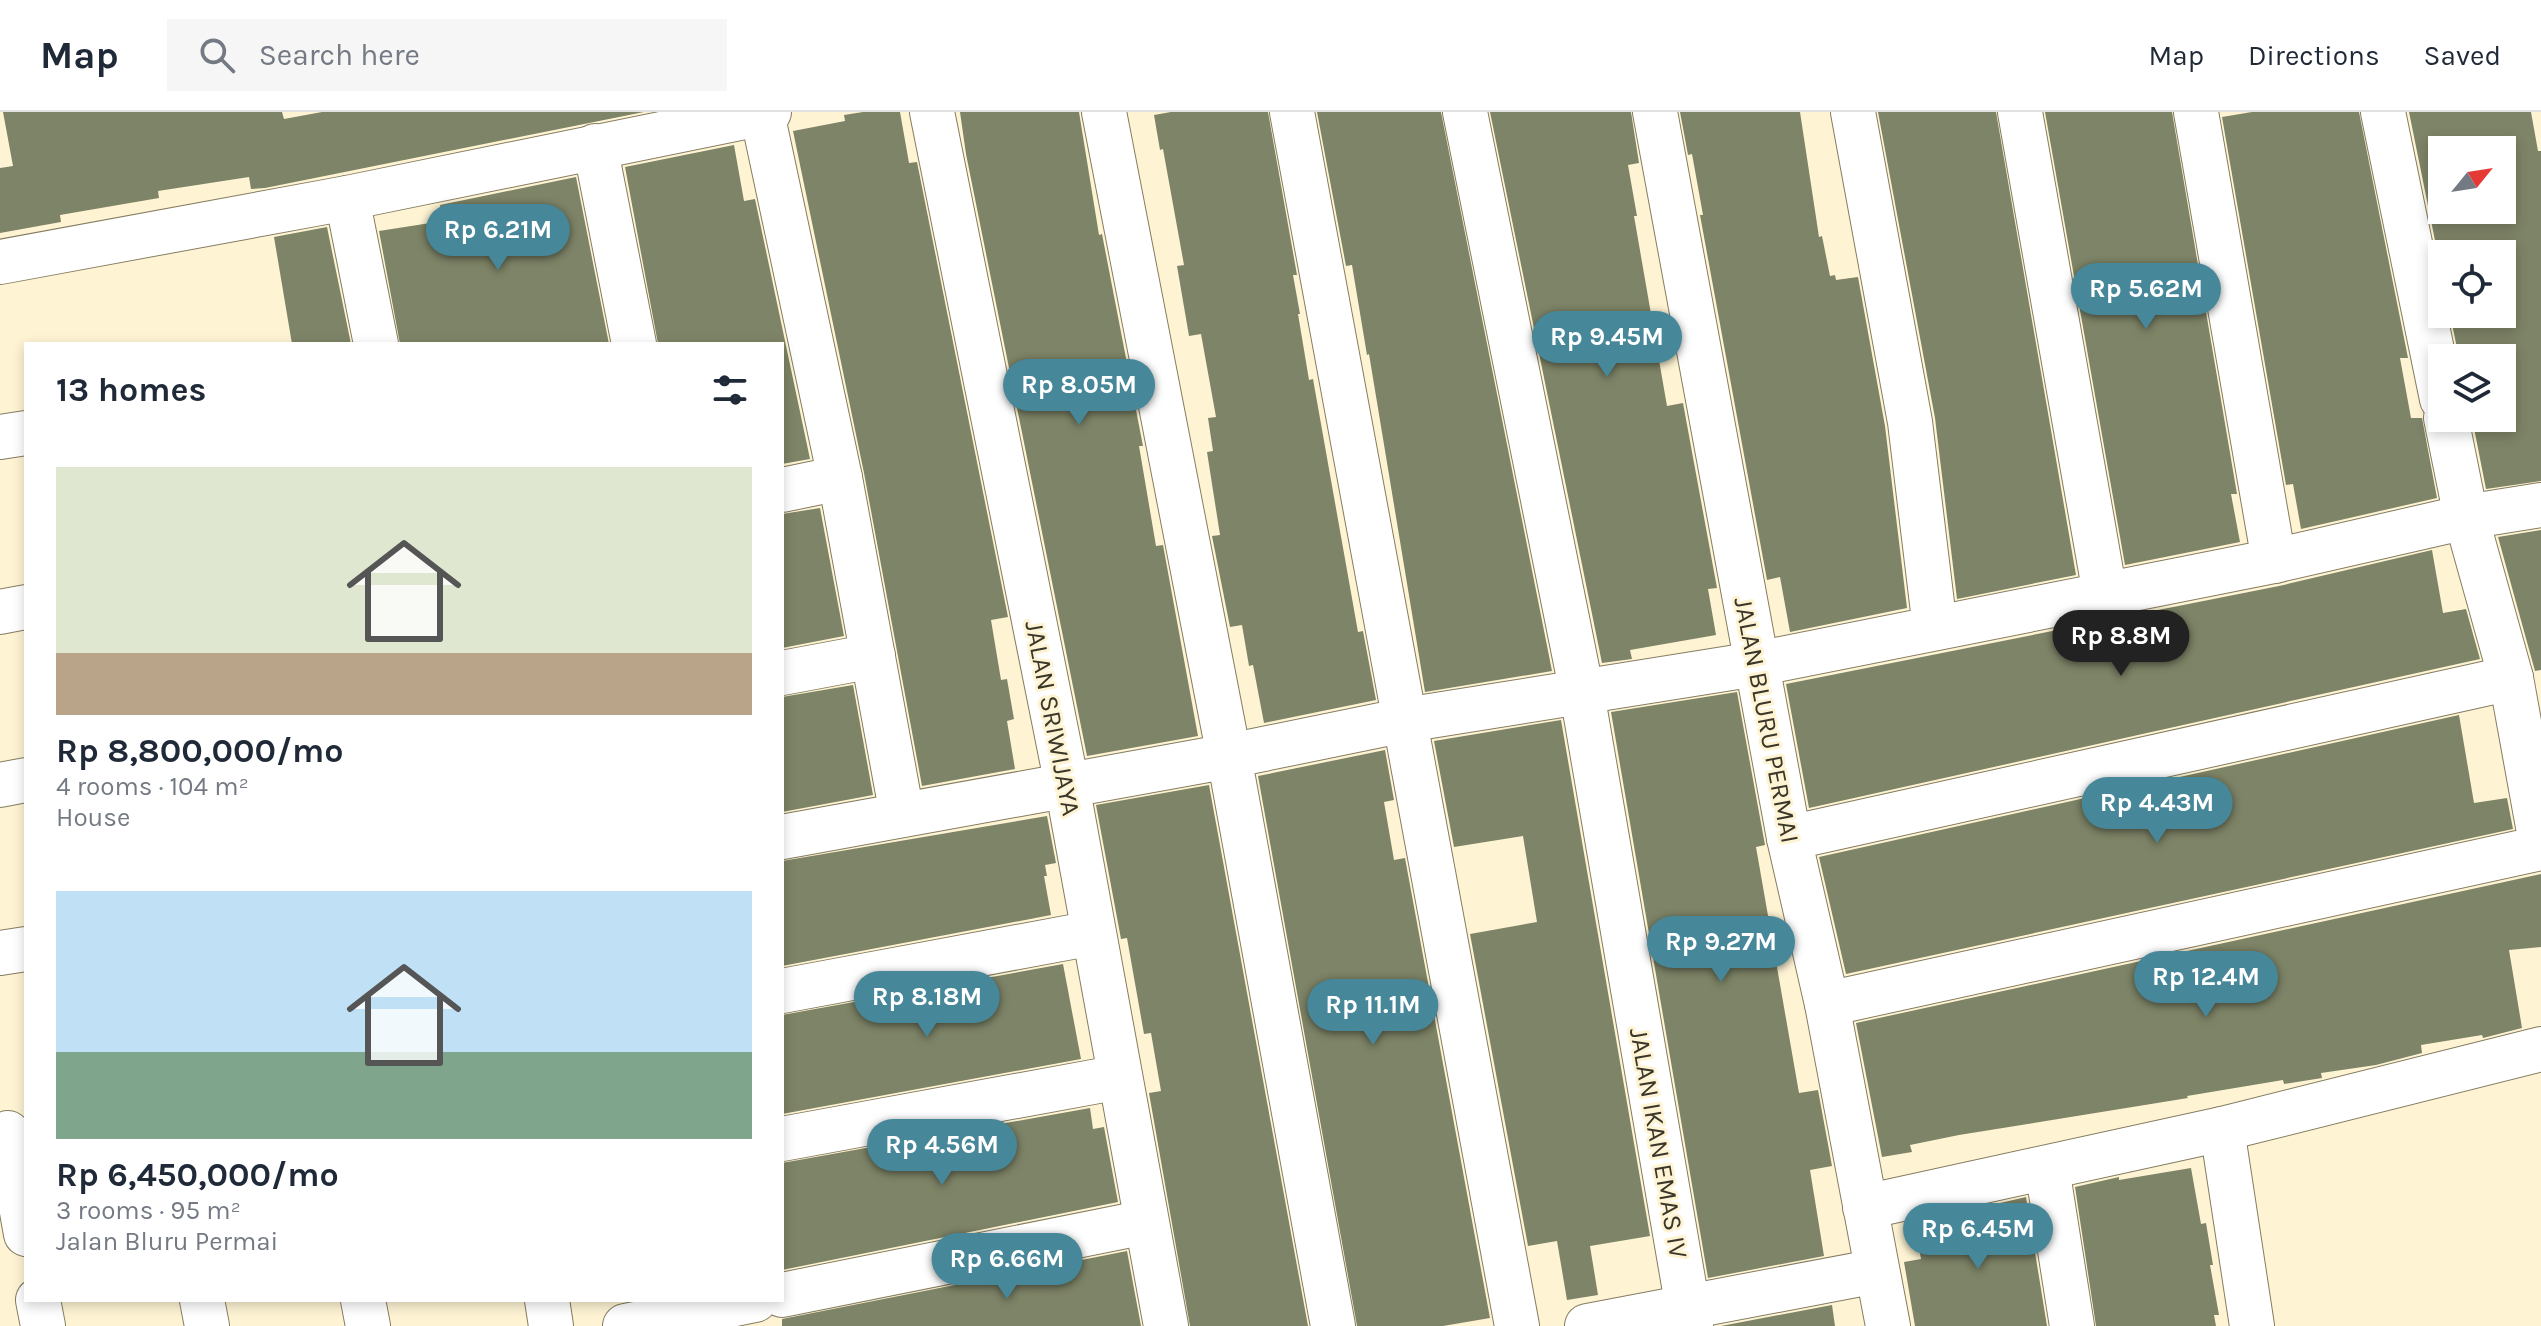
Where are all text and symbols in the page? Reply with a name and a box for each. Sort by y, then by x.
search box [167,19,727,91]
text: Map [40,33,119,78]
icon: search [195,33,239,77]
text: Search here [259,37,420,73]
text: Map [2149,39,2204,72]
text: Directions [2248,39,2380,72]
text: Saved [2424,39,2501,72]
north arrow [2428,136,2516,224]
map controls [2428,136,2516,432]
pin: Rp 6.21M [415,204,581,272]
text: Rp 6.21M [444,214,552,245]
button: locate [2428,240,2516,328]
pin: Rp 5.62M [2063,263,2229,331]
text: Rp 5.62M [2089,273,2203,304]
pin: Rp 9.45M [1524,311,1690,379]
text: Rp 9.45M [1550,321,1664,352]
button: layers [2428,344,2516,432]
pin: Rp 8.05M [996,359,1162,427]
icon: filters [708,368,752,412]
text: Rp 8.05M [1021,369,1137,400]
text: 13 homes [56,370,207,410]
icon: home [332,519,476,663]
street label: JALAN BLURU PERMAI [1727,594,1806,846]
pin: Rp 8.8M [2047,610,2195,678]
street label: JALAN SRIWIJAYA [1018,618,1087,818]
text: Rp 8.8M [2070,620,2172,651]
text: Rp 8,800,000/mo [56,731,343,771]
text: 4 rooms · 104 m² [56,771,249,802]
pin: Rp 4.43M [2074,777,2240,845]
text: Rp 4.43M [2100,787,2214,818]
text: House [56,802,130,833]
pin: Rp 9.27M [1638,916,1804,984]
text: Rp 9.27M [1665,926,1777,957]
icon: home [332,943,476,1087]
pin: Rp 12.4M [2123,951,2289,1019]
text: Rp 12.4M [2152,961,2260,992]
pin: Rp 8.18M [844,971,1010,1039]
pin: Rp 11.1M [1290,979,1456,1047]
text: Rp 8.18M [872,981,982,1012]
text: Rp 11.1M [1325,989,1421,1020]
street label: JALAN IKAN EMAS IV [1623,1025,1694,1261]
pin: Rp 4.56M [859,1119,1025,1187]
text: Rp 4.56M [885,1129,999,1160]
text: Rp 6,450,000/mo [56,1155,339,1195]
text: 3 rooms · 95 m² [56,1195,241,1226]
pin: Rp 6.45M [1895,1203,2061,1271]
text: Rp 6.45M [1921,1213,2035,1244]
text: Jalan Bluru Permai [56,1226,278,1257]
pin: Rp 6.66M [924,1233,1090,1301]
text: Rp 6.66M [950,1243,1064,1274]

